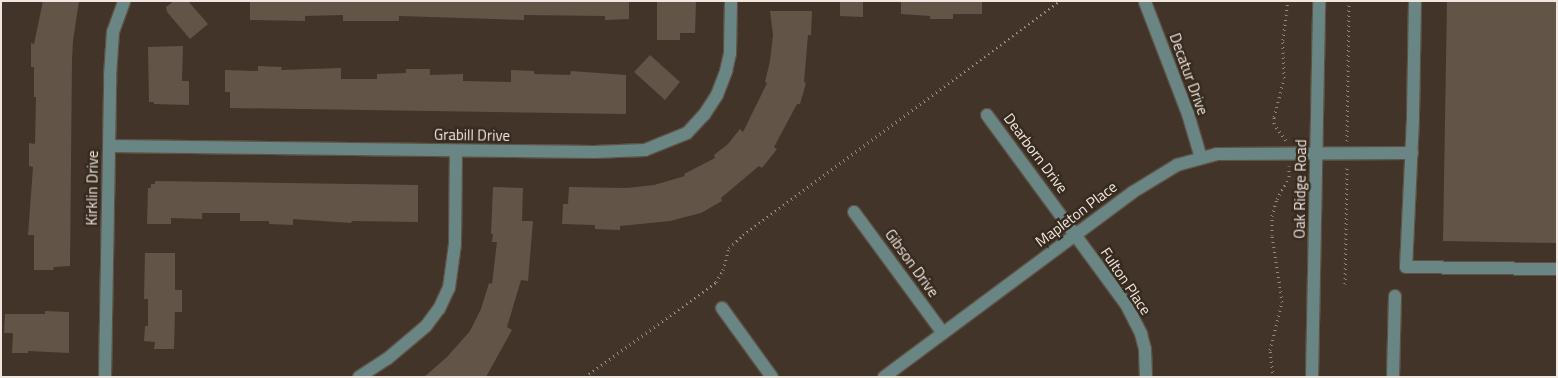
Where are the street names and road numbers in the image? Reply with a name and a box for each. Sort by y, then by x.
street label: Decatur Drive [1166,31,1212,117]
street label: Dearborn Drive [1000,110,1072,196]
street label: Grabill Drive [434,125,510,145]
street label: Oak Ridge Road [1290,139,1310,239]
street label: Kirklin Drive [82,150,102,226]
street label: Mapleton Place [1032,177,1120,251]
street label: Gibson Drive [881,226,943,300]
street label: Fulton Place [1097,244,1155,318]

